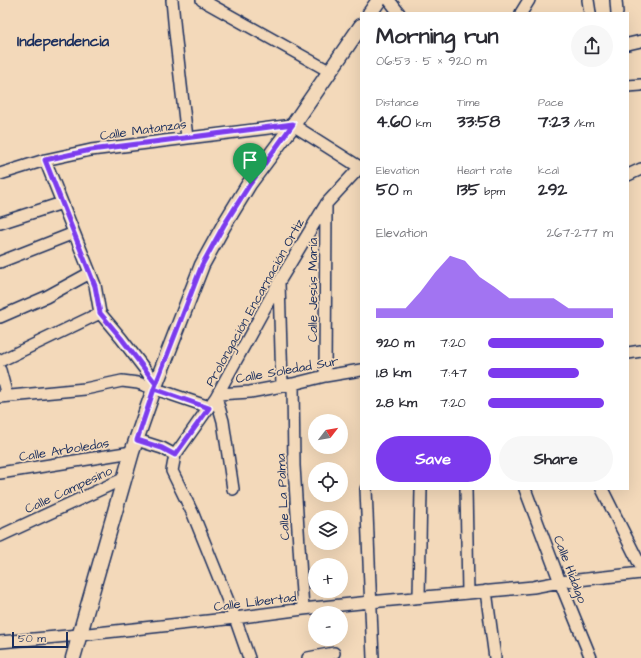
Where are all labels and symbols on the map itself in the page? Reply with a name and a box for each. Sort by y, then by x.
district label: Independencia [17,31,109,52]
street label: Calle Matanzas [99,115,188,145]
pin [233,143,267,184]
street label: Prolongación Encarnación Ortiz [201,215,310,390]
street label: Calle Jesús María [304,238,322,342]
street label: Calle Soledad Sur [234,352,340,388]
north arrow [308,414,348,454]
street label: Calle Arboledas [18,434,111,466]
street label: Calle La Palma [272,453,294,541]
street label: Calle Campesino [22,461,116,518]
street label: Calle Hidalgo [548,533,591,607]
street label: Calle Libertad [213,588,298,616]
scale bar [12,630,68,649]

